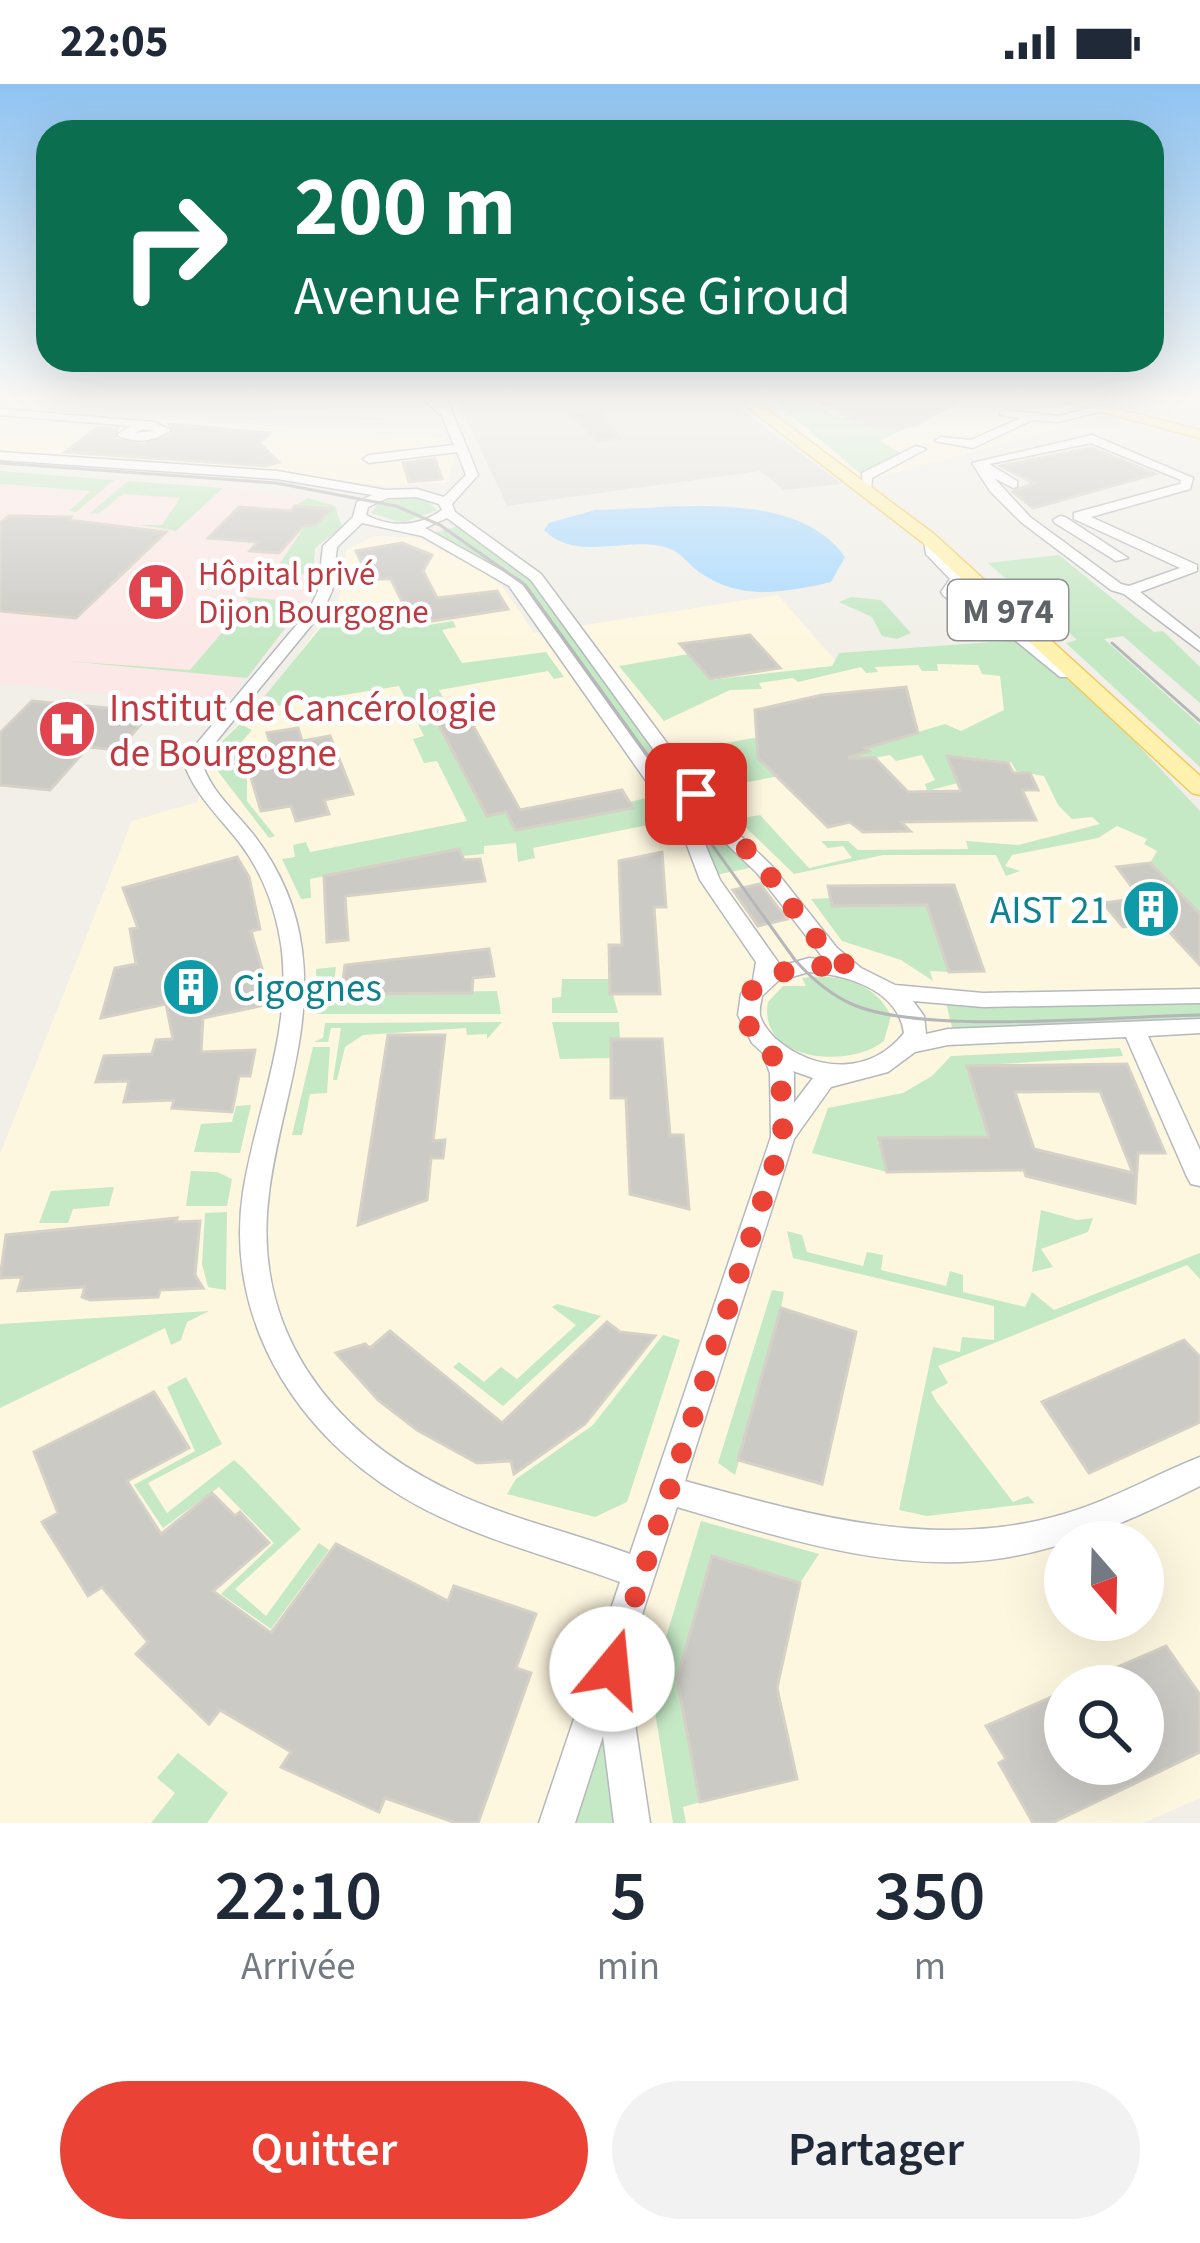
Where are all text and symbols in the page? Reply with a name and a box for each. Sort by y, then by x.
text: 22:05 [60,10,169,74]
text: 200 m [294,148,516,268]
icon: right [96,168,252,324]
text: Avenue Françoise Giroud [294,259,851,336]
place label: Hôpital privé Dijon Bourgogne [198,551,429,636]
hospital icon: Hôpital privé Dijon Bourgogne [125,561,187,623]
road number: M 974 [948,580,1068,640]
place label: Institut de Cancérologie de Bourgogne [109,681,497,782]
hospital icon: Institut de Cancérologie de Bourgogne [36,698,98,760]
pin [645,743,747,845]
icon: arrive [663,761,729,827]
building icon: AIST 21 [1120,878,1182,940]
place label: AIST 21 [990,883,1109,939]
building icon: Cigognes [160,956,222,1018]
place label: Cigognes [233,961,382,1017]
north arrow [1044,1521,1164,1641]
map controls [1044,1521,1164,1785]
position arrow [549,1606,675,1732]
button: search [1044,1665,1164,1785]
text: 22:10 [215,1845,382,1948]
text: 5 [610,1845,647,1948]
text: 350 [875,1845,985,1948]
text: Arrivée [241,1939,356,1995]
text: min [597,1939,660,1995]
text: m [914,1939,946,1995]
button: Quitter [60,2081,588,2219]
button: Partager [612,2081,1140,2219]

